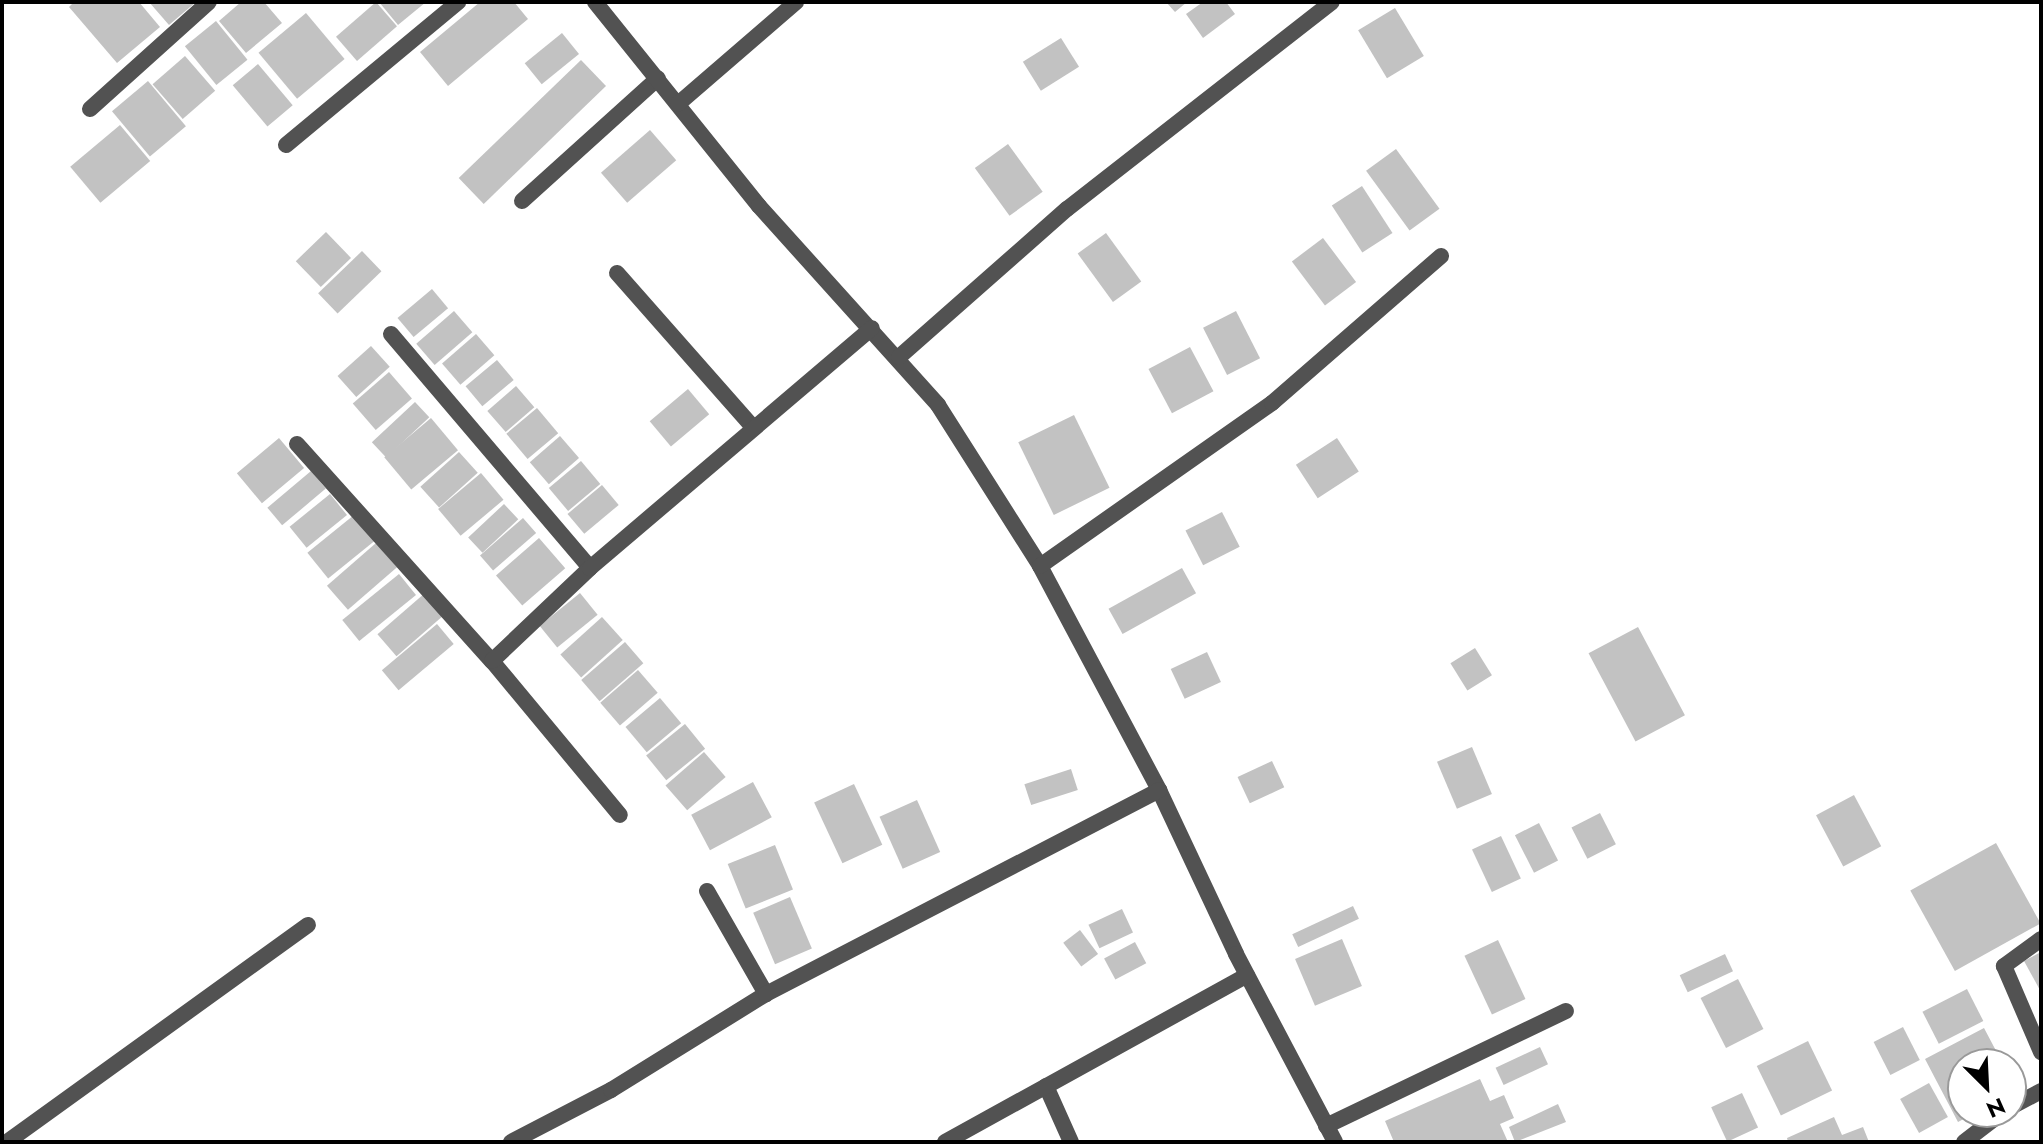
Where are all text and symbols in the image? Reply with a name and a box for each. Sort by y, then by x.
north arrow [1947,1048,2027,1128]
text: N [1981,1090,2010,1126]

